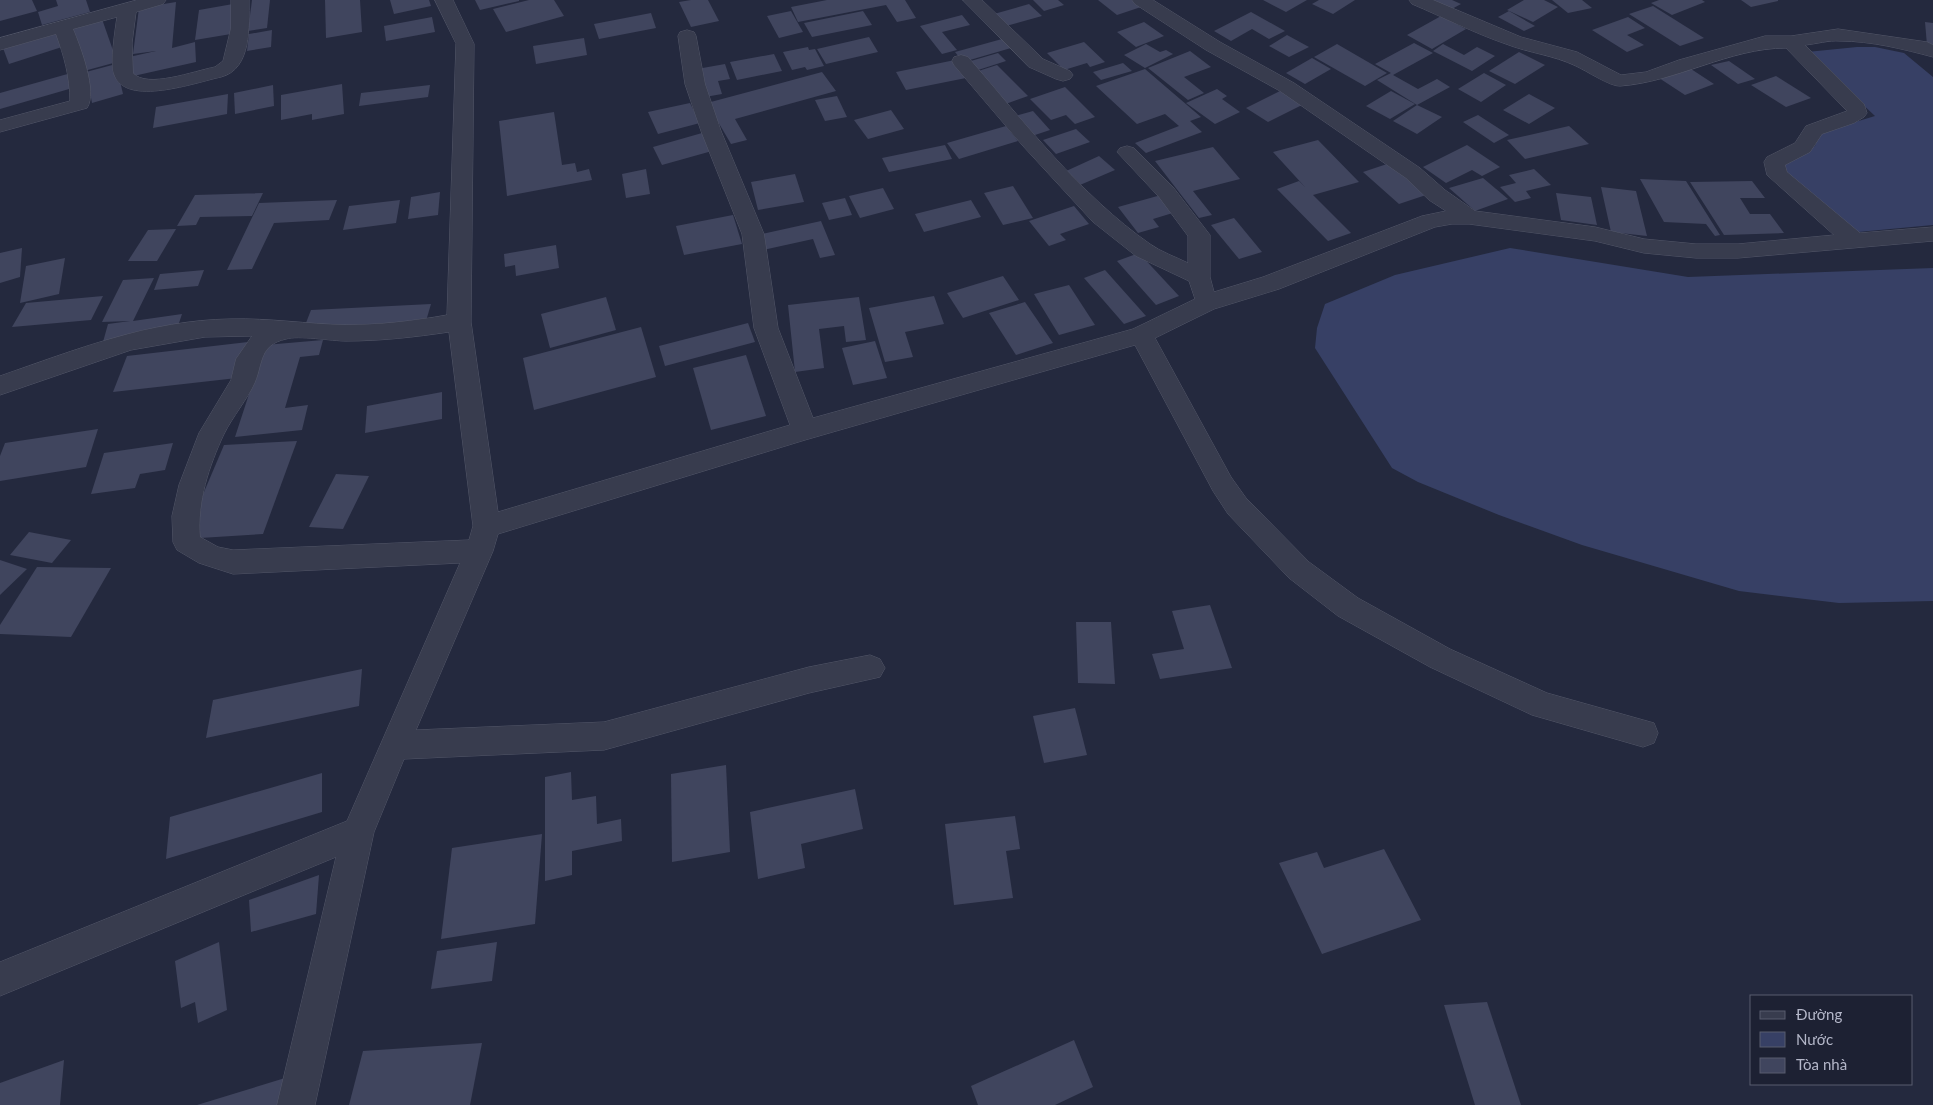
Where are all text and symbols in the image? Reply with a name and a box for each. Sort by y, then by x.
legend [1750,995,1913,1085]
text: Đường [1796,1005,1842,1023]
text: Nước [1796,1030,1833,1048]
text: Tòa nhà [1796,1055,1847,1073]

